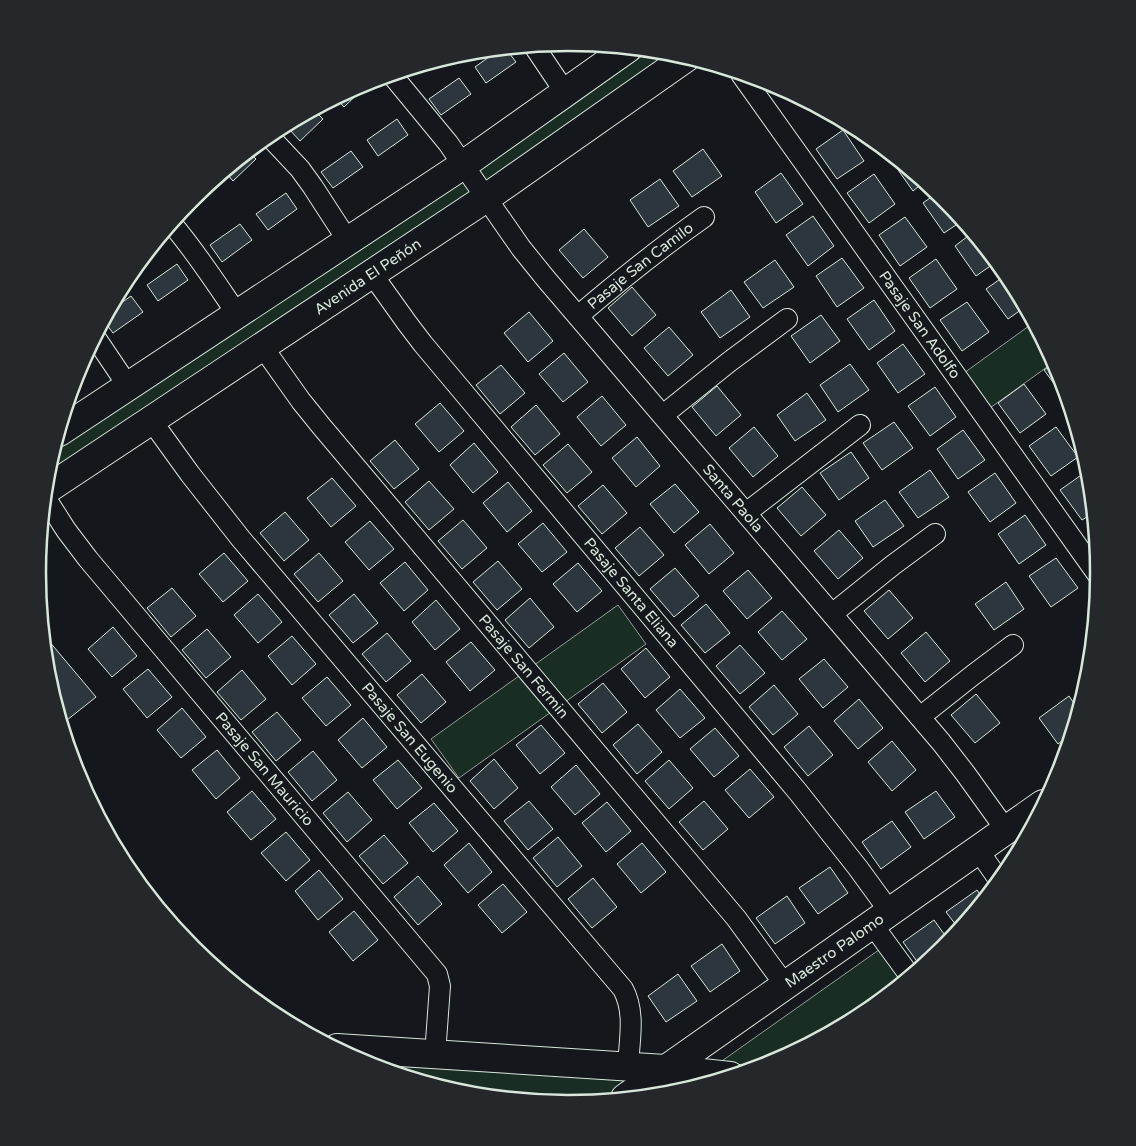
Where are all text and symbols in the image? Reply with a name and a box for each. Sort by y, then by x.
street label: Pasaje San Camilo [584,219,697,313]
street label: Avenida El Peñón [311,235,425,319]
street label: Pasaje San Adolfo [875,267,964,382]
street label: Santa Paola [699,460,767,536]
street label: Pasaje Santa Eliana [580,534,682,651]
street label: Pasaje San Fermin [475,611,573,722]
street label: Pasaje San Eugenio [358,679,462,797]
street label: Pasaje San Mauricio [212,709,318,830]
street label: Maestro Palomo [781,910,887,992]

